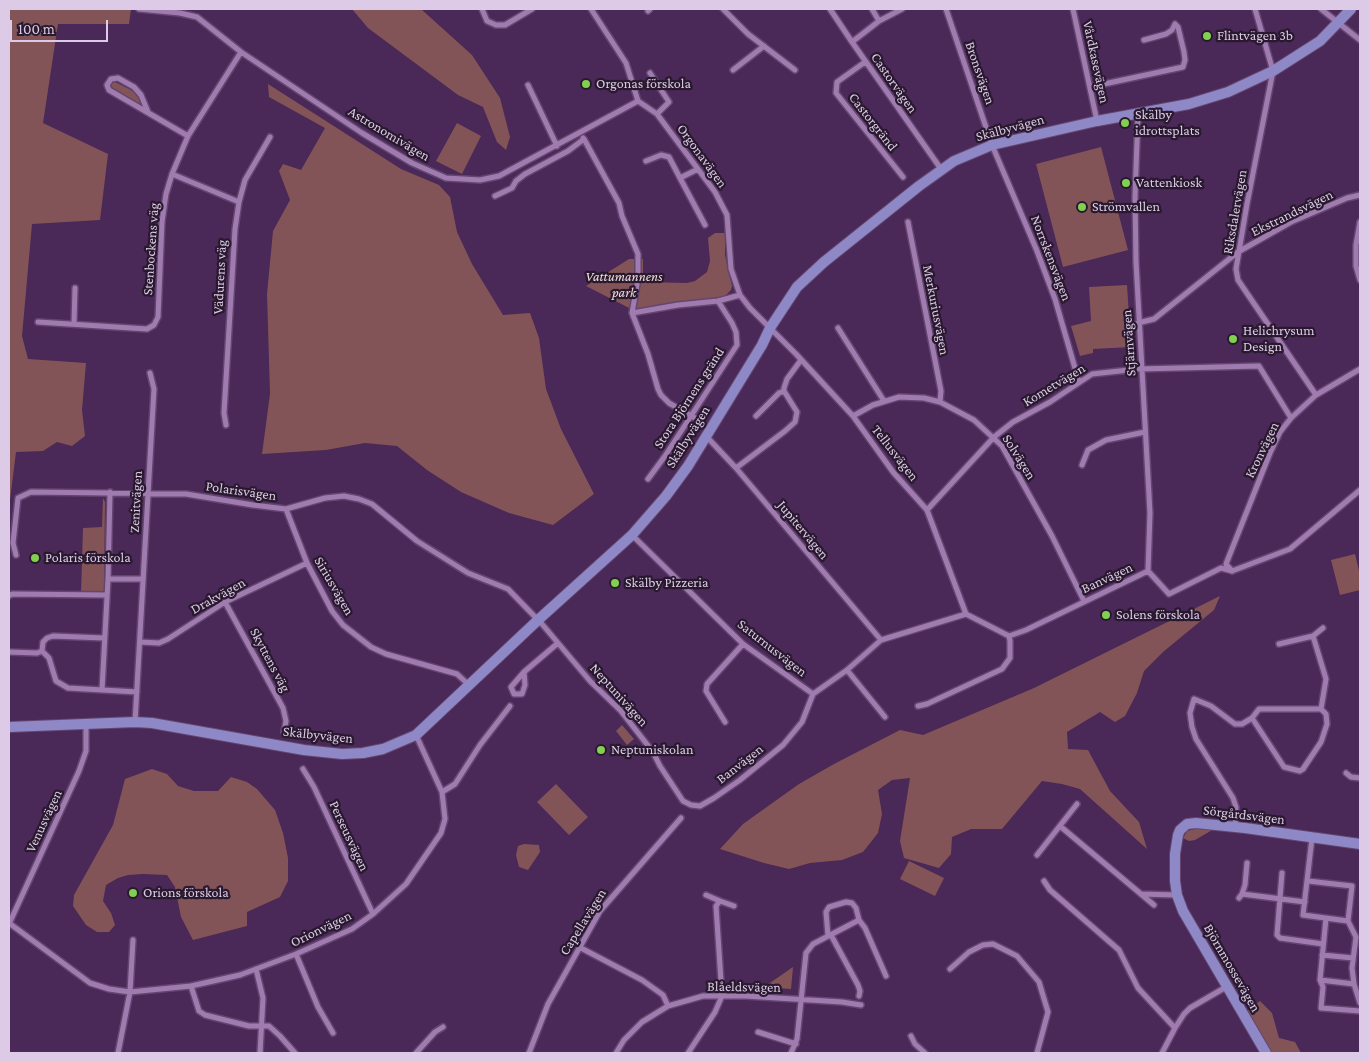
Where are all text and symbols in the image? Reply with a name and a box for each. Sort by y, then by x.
scale bar [12,10,110,42]
street label: Vårdkasevägen [1079,19,1113,105]
text: 100 m [18,21,55,37]
place label: Flintvägen 3b [1217,28,1293,44]
marker: Flintvägen 3b [1201,30,1213,42]
street label: Bronsvägen [961,39,999,107]
street label: Castorvägen [867,50,921,116]
place label: Orgonas förskola [596,76,691,92]
marker: Orgonas förskola [580,78,592,90]
street label: Castorgränd [845,90,901,154]
street label: Astronomivägen [345,103,433,165]
place label: Skälby idrottsplats [1135,107,1200,140]
street label: Skälbyvägen [974,111,1046,145]
marker: Skälby idrottsplats [1119,117,1131,129]
street label: Orgonavägen [673,121,731,191]
street label: Riksdalervägen [1219,168,1251,256]
place label: Vattenkiosk [1136,175,1202,191]
marker: Vattenkiosk [1120,177,1132,189]
street label: Ekstrandsvägen [1248,186,1336,240]
place label: Strömvallen [1092,199,1160,215]
marker: Strömvallen [1076,201,1088,213]
street label: Stenbockens väg [139,202,163,296]
street label: Norrskensvägen [1027,213,1075,303]
street label: Vädurens väg [210,239,230,315]
street label: Merkuriusvägen [919,264,953,356]
park label: Vattumannens park [586,269,662,302]
street label: Stjärnvägen [1118,309,1140,377]
place label: Helichrysum Design [1243,323,1314,356]
marker: Helichrysum Design [1227,333,1239,345]
street label: Stora Björnens gränd [650,344,728,452]
street label: Kometvägen [1020,360,1088,410]
street label: Skälbyvägen [662,403,714,471]
street label: Kronvägen [1241,419,1283,481]
street label: Tellusvägen [868,422,922,484]
street label: Solvägen [999,431,1039,483]
street label: Zenitvägen [126,470,146,534]
street label: Polarisvägen [205,478,277,504]
street label: Jupitervägen [774,497,832,563]
place label: Polaris förskola [45,550,131,566]
marker: Polaris förskola [29,552,41,564]
street label: Siriusvägen [310,554,358,618]
street label: Banvägen [1079,559,1135,597]
street label: Drakvägen [188,574,248,618]
place label: Skälby Pizzeria [625,575,708,591]
marker: Skälby Pizzeria [609,577,621,589]
place label: Solens förskola [1116,607,1200,623]
marker: Solens förskola [1100,609,1112,621]
street label: Saturnusvägen [734,616,810,680]
street label: Skyttens väg [246,625,294,695]
street label: Neptunivägen [586,660,652,730]
street label: Skälbyvägen [282,723,354,747]
street label: Banvägen [713,740,767,788]
place label: Neptuniskolan [611,742,694,758]
marker: Neptuniskolan [595,744,607,756]
street label: Venusvägen [22,787,66,855]
street label: Perseusvägen [325,798,373,874]
street label: Sörgårdsvägen [1202,802,1286,828]
place label: Orions förskola [143,885,229,901]
street label: Capellavägen [556,886,610,958]
marker: Orions förskola [127,887,139,899]
street label: Orionvägen [288,907,354,951]
street label: Björnmossevägen [1200,921,1264,1015]
street label: Blåeldsvägen [707,978,781,996]

